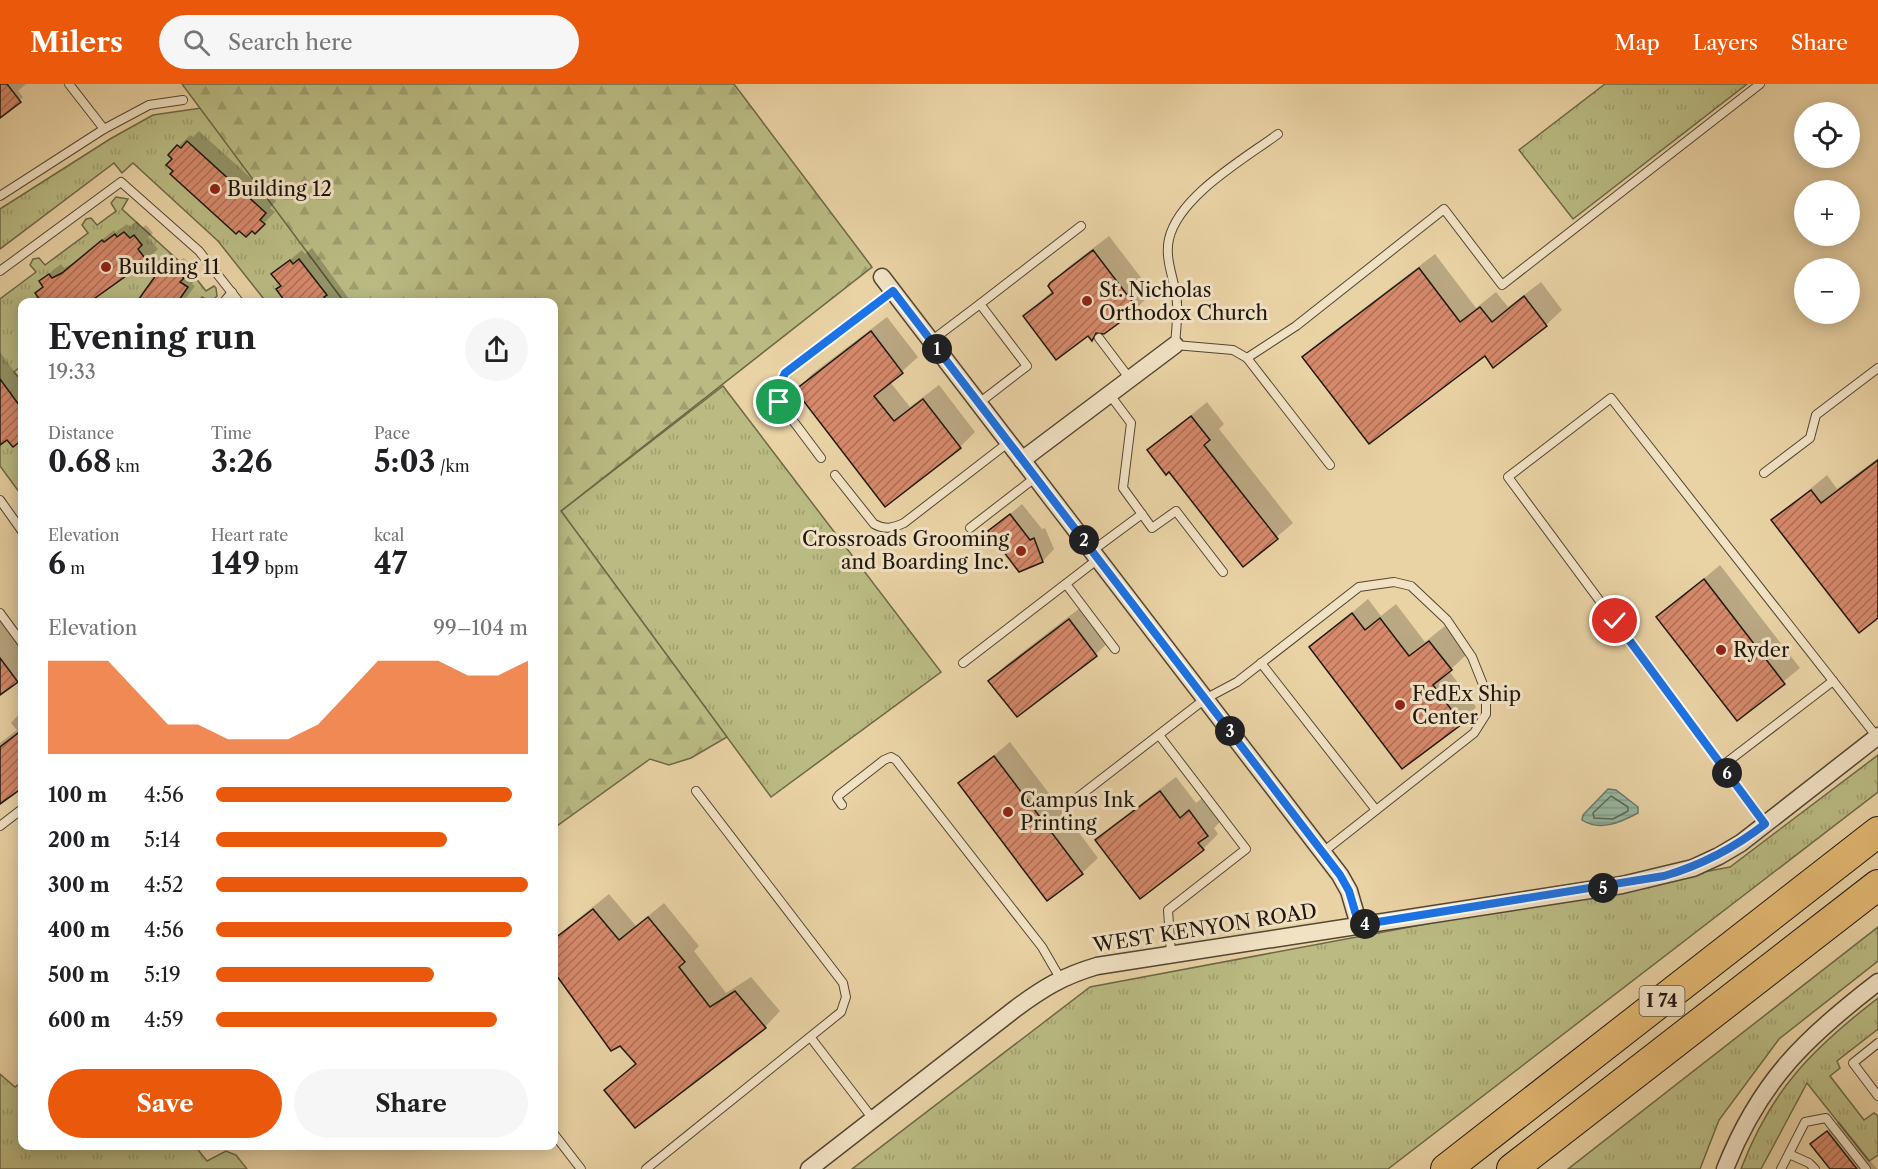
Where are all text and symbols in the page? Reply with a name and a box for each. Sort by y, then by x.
search box [159,15,579,69]
text: Milers [30,25,123,59]
icon: search [180,26,213,59]
text: Search here [228,29,353,56]
text: Map [1615,30,1660,55]
text: Layers [1693,30,1758,55]
text: Share [1791,30,1848,55]
map controls [1794,102,1860,324]
button: locate [1794,102,1860,168]
place label: Building 12 [227,177,332,201]
button: + [1794,180,1860,246]
marker: Building 12 [208,182,222,196]
place label: Building 11 [118,255,220,279]
button: − [1794,258,1860,324]
marker: Building 11 [99,260,113,274]
place label: St. Nicholas Orthodox Church [1099,278,1268,325]
marker: St. Nicholas Orthodox Church [1080,294,1094,308]
text: Evening run [48,317,256,358]
button: share [465,318,528,381]
pin: 1 [922,334,952,364]
text: 1 [933,339,941,359]
text: 19:33 [48,360,96,384]
pin [753,376,804,427]
icon: arrive [762,385,795,418]
text: Distance [48,423,114,443]
text: Time [211,423,251,443]
text: Pace [374,423,410,443]
text: 0.68 [48,443,111,480]
text: 3:26 [211,443,273,480]
text: 5:03 [374,443,436,480]
text: km [111,456,140,476]
text: /km [436,456,470,476]
text: Elevation [48,525,119,545]
text: Heart rate [211,525,288,545]
text: kcal [374,525,404,545]
pin: 2 [1069,525,1099,555]
place label: Crossroads Grooming and Boarding Inc. [802,527,1009,574]
text: 2 [1079,530,1089,550]
marker: Crossroads Grooming and Boarding Inc. [1014,544,1028,558]
text: 6 [48,545,66,582]
text: 149 [211,545,260,582]
text: 47 [374,545,407,582]
text: m [66,558,85,578]
text: bpm [260,558,299,578]
pin [1589,595,1640,646]
icon: check [1598,604,1631,637]
text: Elevation [48,616,137,640]
text: 99–104 m [433,616,528,640]
place label: Ryder [1733,638,1790,662]
marker: Ryder [1714,643,1728,657]
place label: FedEx Ship Center [1412,682,1521,729]
marker: FedEx Ship Center [1393,698,1407,712]
pin: 3 [1215,716,1245,746]
text: 3 [1225,721,1235,741]
pin: 6 [1712,758,1742,788]
text: 6 [1722,763,1732,783]
text: 100 m [48,783,107,807]
text: 4:56 [144,783,184,807]
place label: Campus Ink Printing [1020,788,1136,835]
marker: Campus Ink Printing [1001,805,1015,819]
text: 200 m [48,828,110,852]
text: 5:14 [144,828,180,852]
text: 300 m [48,873,110,897]
text: 4:52 [144,873,184,897]
pin: 5 [1588,873,1618,903]
text: 5 [1599,878,1607,898]
street label: WEST KENYON ROAD [1090,898,1319,958]
pin: 4 [1350,909,1380,939]
text: 4 [1360,914,1370,934]
text: 400 m [48,918,110,942]
text: 4:56 [144,918,184,942]
text: 500 m [48,963,109,987]
text: 5:19 [144,963,181,987]
road number: I 74 [1640,986,1684,1016]
text: 600 m [48,1008,110,1032]
text: 4:59 [144,1008,184,1032]
button: Save [48,1069,282,1138]
button: Share [294,1069,528,1138]

